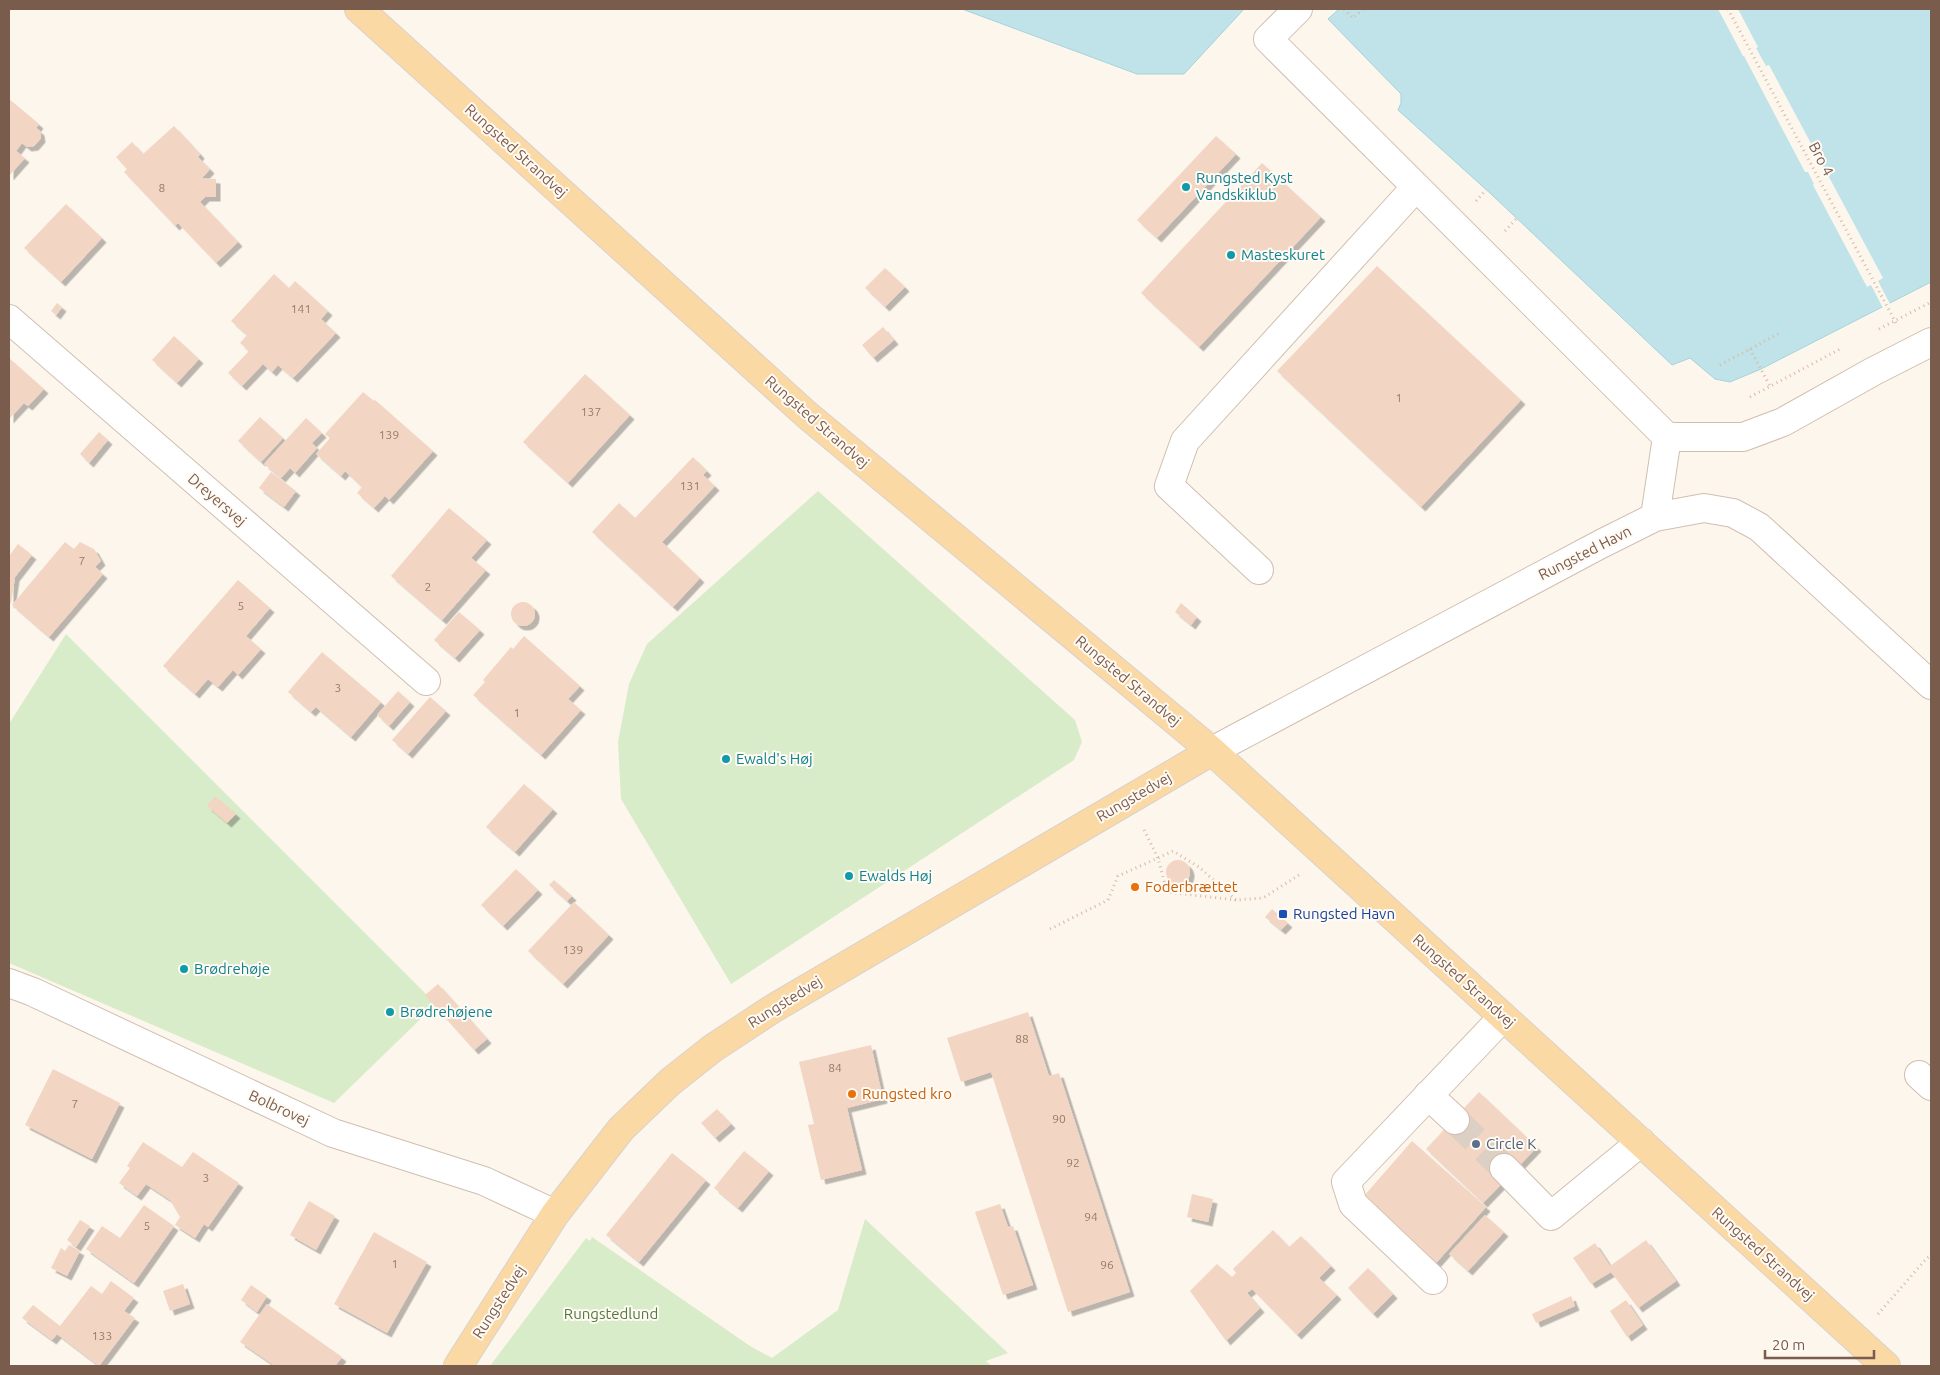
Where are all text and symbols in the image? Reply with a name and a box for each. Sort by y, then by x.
street label: Rungsted Strandvej [462,100,571,201]
street label: Bro 4 [1806,139,1837,179]
place label: Rungsted Kyst Vandskiklub [1196,169,1293,203]
house number: 8 [159,181,166,194]
marker: Rungsted Kyst Vandskiklub [1180,181,1192,193]
place label: Masteskuret [1241,246,1325,263]
marker: Masteskuret [1225,249,1237,261]
house number: 141 [291,302,311,315]
street label: Rungsted Strandvej [762,372,873,471]
house number: 1 [1396,391,1402,404]
house number: 137 [581,405,601,418]
house number: 139 [379,428,399,441]
street label: Dreyersvej [185,470,250,529]
house number: 131 [680,479,700,492]
street label: Rungsted Havn [1535,522,1634,583]
house number: 7 [79,554,85,567]
house number: 2 [425,580,431,593]
house number: 5 [238,599,244,612]
street label: Rungsted Strandvej [1072,632,1184,729]
house number: 3 [335,681,341,694]
house number: 1 [514,706,520,719]
place label: Ewald's Høj [736,750,813,767]
marker: Ewald's Høj [720,753,732,765]
street label: Rungstedvej [1093,768,1174,825]
place label: Ewalds Høj [859,867,932,884]
marker: Ewalds Høj [843,870,855,882]
place label: Foderbrættet [1145,878,1238,895]
marker: Foderbrættet [1129,881,1141,893]
place label: Rungsted Havn [1293,905,1395,922]
marker: Rungsted Havn [1277,908,1289,920]
street label: Rungsted Strandvej [1410,930,1519,1031]
house number: 139 [563,943,583,956]
place label: Brødrehøje [194,960,270,977]
marker: Brødrehøje [178,963,190,975]
street label: Rungstedvej [745,972,825,1031]
place label: Brødrehøjene [400,1003,493,1020]
marker: Brødrehøjene [384,1006,396,1018]
house number: 88 [1015,1032,1029,1045]
house number: 84 [828,1061,842,1074]
place label: Rungsted kro [862,1085,952,1102]
street label: Bolbrovej [246,1086,312,1129]
marker: Rungsted kro [846,1088,858,1100]
house number: 7 [72,1097,78,1110]
house number: 90 [1052,1112,1066,1125]
place label: Circle K [1486,1135,1536,1152]
marker: Circle K [1470,1138,1482,1150]
house number: 92 [1066,1156,1080,1169]
house number: 3 [203,1171,209,1184]
street label: Rungsted Strandvej [1709,1203,1818,1304]
house number: 94 [1084,1210,1098,1223]
house number: 5 [144,1219,150,1232]
house number: 1 [392,1257,398,1270]
house number: 96 [1100,1258,1114,1271]
street label: Rungstedvej [469,1262,529,1341]
park label: Rungstedlund [564,1305,658,1322]
scale bar [1765,1328,1874,1360]
house number: 133 [92,1329,112,1342]
text: 20 m [1772,1336,1805,1353]

